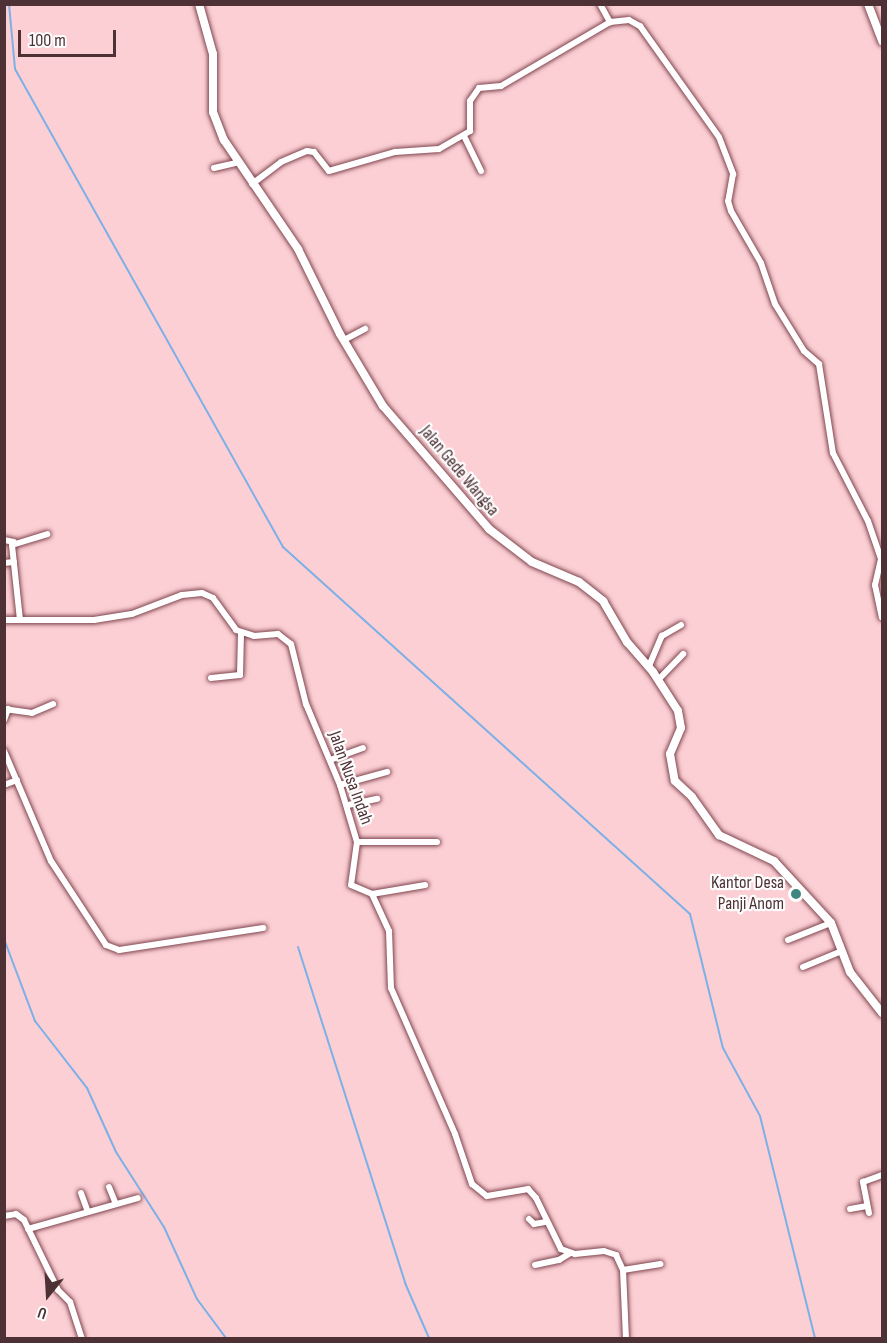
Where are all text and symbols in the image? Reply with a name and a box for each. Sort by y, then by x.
scale bar [21,18,118,56]
text: 100 m [29,30,66,51]
street label: Jalan Gede Wangsa [415,421,503,521]
street label: Jalan Nusa Indah [323,728,377,828]
place label: Kantor Desa Panji Anom [711,873,784,916]
marker: Kantor Desa Panji Anom [789,887,803,901]
north arrow [18,1265,78,1325]
text: U [35,1302,49,1323]

